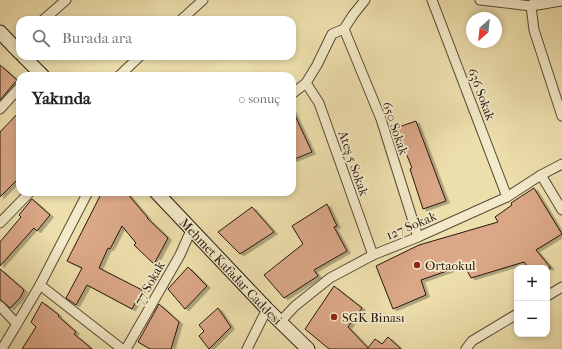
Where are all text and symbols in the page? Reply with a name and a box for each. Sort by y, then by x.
north arrow [466,12,502,48]
search box [16,16,296,60]
icon: search [30,27,52,49]
text: Burada ara [62,29,132,47]
street label: 636 Sokak [465,66,498,123]
text: Yakında [32,88,91,108]
text: 0 sonuç [238,91,280,106]
street label: 650 Sokak [379,100,412,157]
street label: Ateş 5 Sokak [334,128,372,198]
street label: 127 Sokak [384,208,439,243]
street label: Mehmet Kafadar Caddesi [177,215,285,328]
street label: 77 Sokak [131,258,168,308]
place label: Ortaokul [425,258,476,273]
marker: Ortaokul [412,260,422,270]
map controls [514,265,550,337]
button: + [514,265,550,301]
button: − [514,301,550,337]
place label: SGK Binası [342,310,405,325]
marker: SGK Binası [329,312,339,322]

